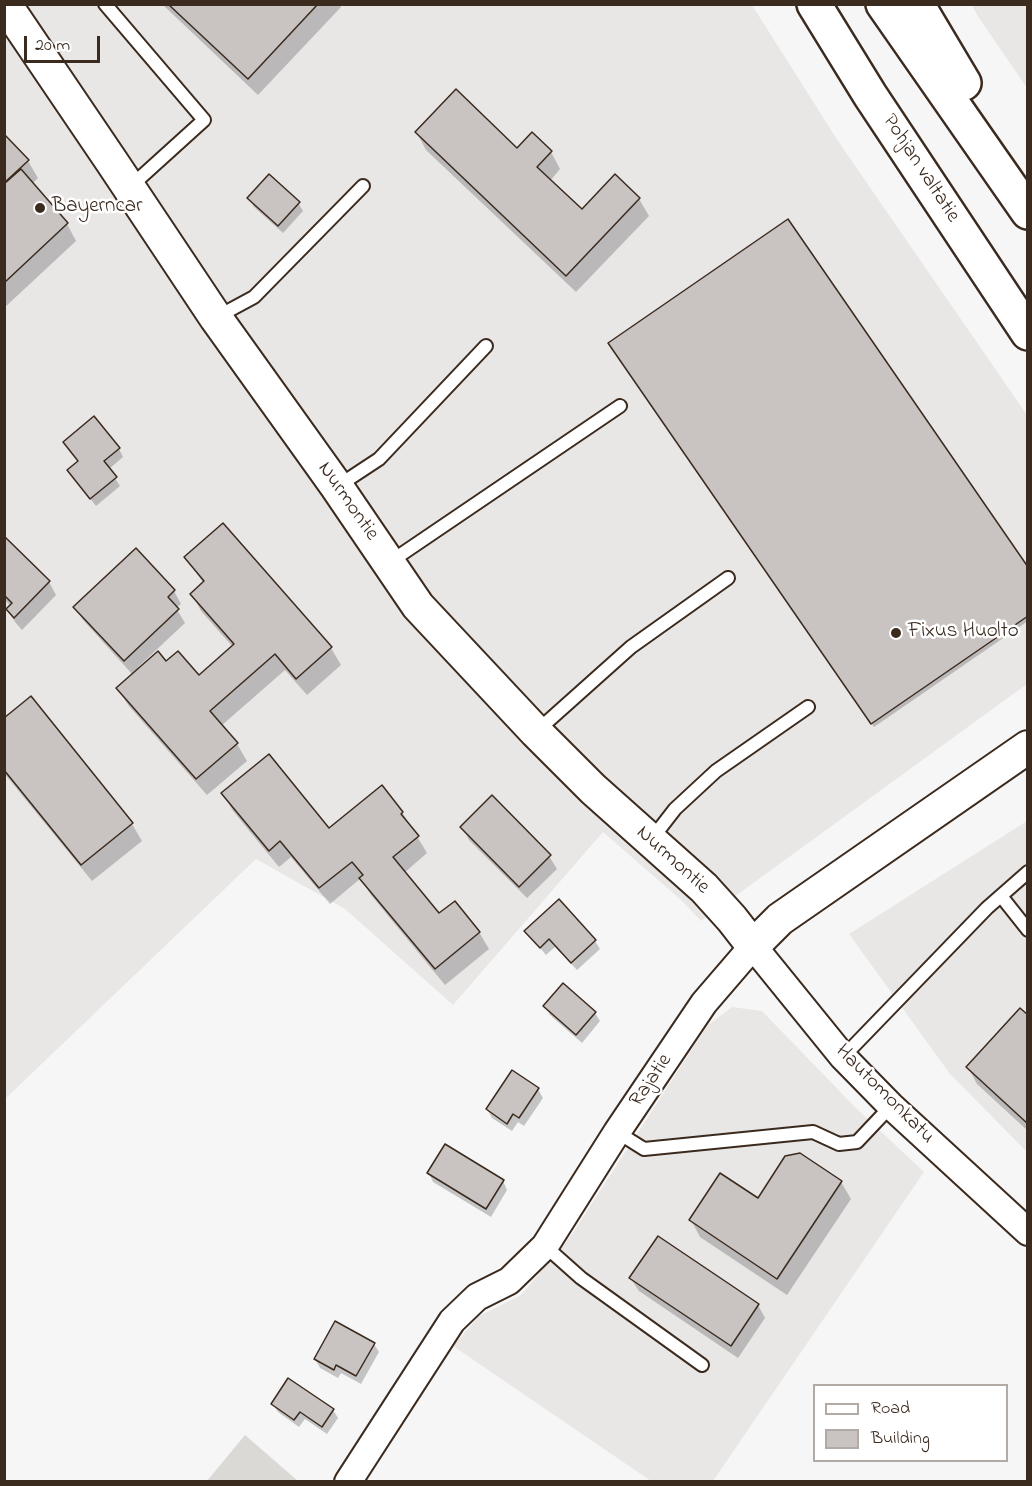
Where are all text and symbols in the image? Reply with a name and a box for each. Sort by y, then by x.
scale bar [27,24,104,62]
text: 20 m [35,33,70,59]
street label: Pohjan valtatie [876,110,964,228]
place label: Bayerncar [52,195,143,221]
marker: Bayerncar [33,201,47,215]
street label: Nurmontie [311,458,383,546]
place label: Fixus Huolto [908,620,1019,646]
marker: Fixus Huolto [889,626,903,640]
street label: Nurmontie [630,821,714,901]
street label: Hautomonkatu [829,1040,939,1150]
street label: Rajatie [625,1050,679,1112]
legend [813,1384,1008,1462]
text: Road [871,1396,910,1422]
text: Building [871,1426,930,1452]

